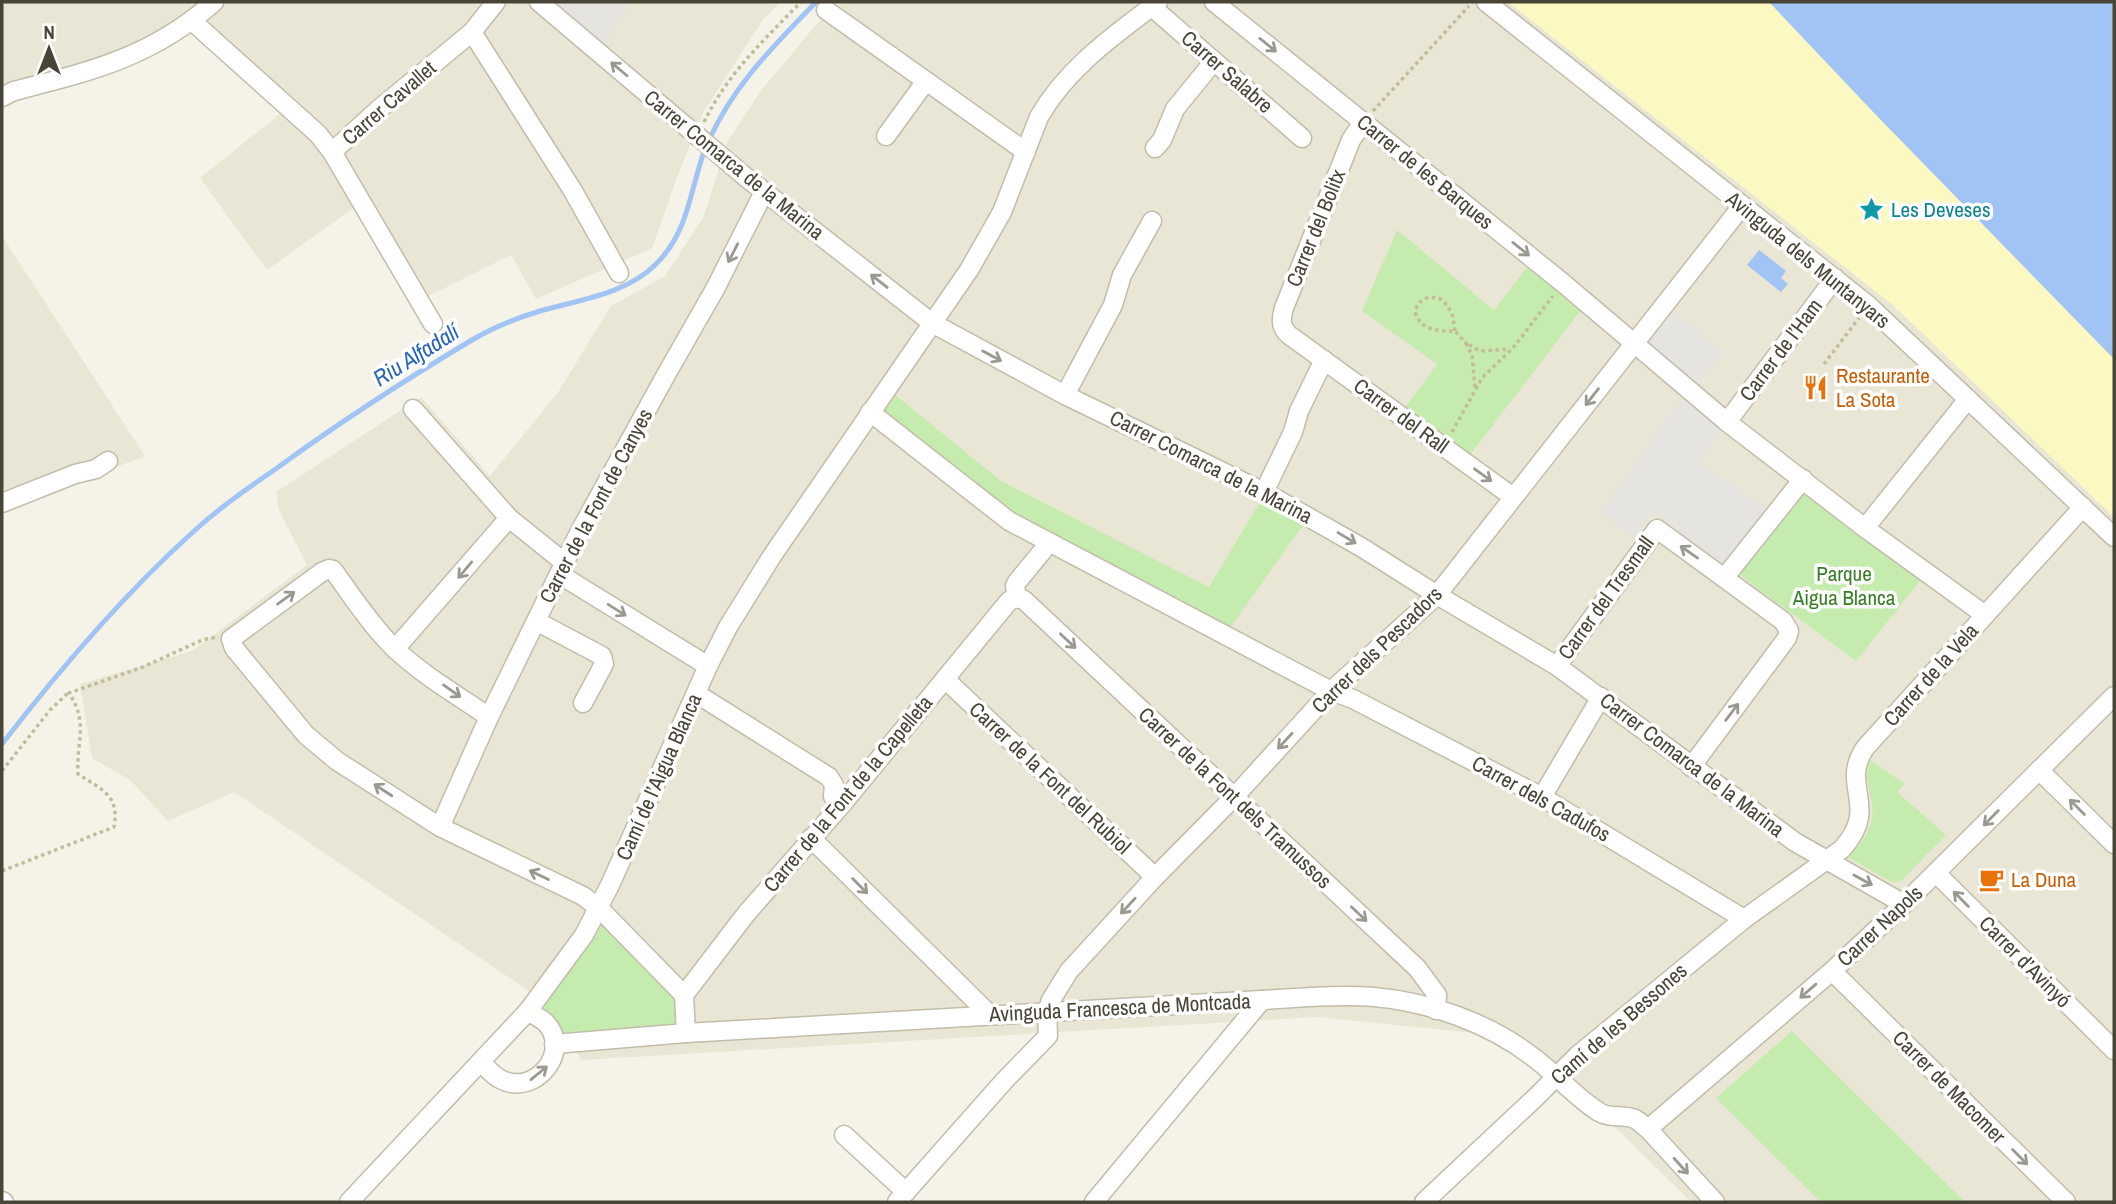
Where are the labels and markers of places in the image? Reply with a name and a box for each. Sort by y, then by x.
place label: Les Deveses [1891,195,1991,224]
place icon: Les Deveses [1857,196,1885,224]
place label: Restaurante La Sota [1836,361,1930,414]
restaurant icon: Restaurante La Sota [1802,374,1830,402]
place label: La Duna [2011,865,2077,894]
cafe icon: La Duna [1977,866,2005,894]

